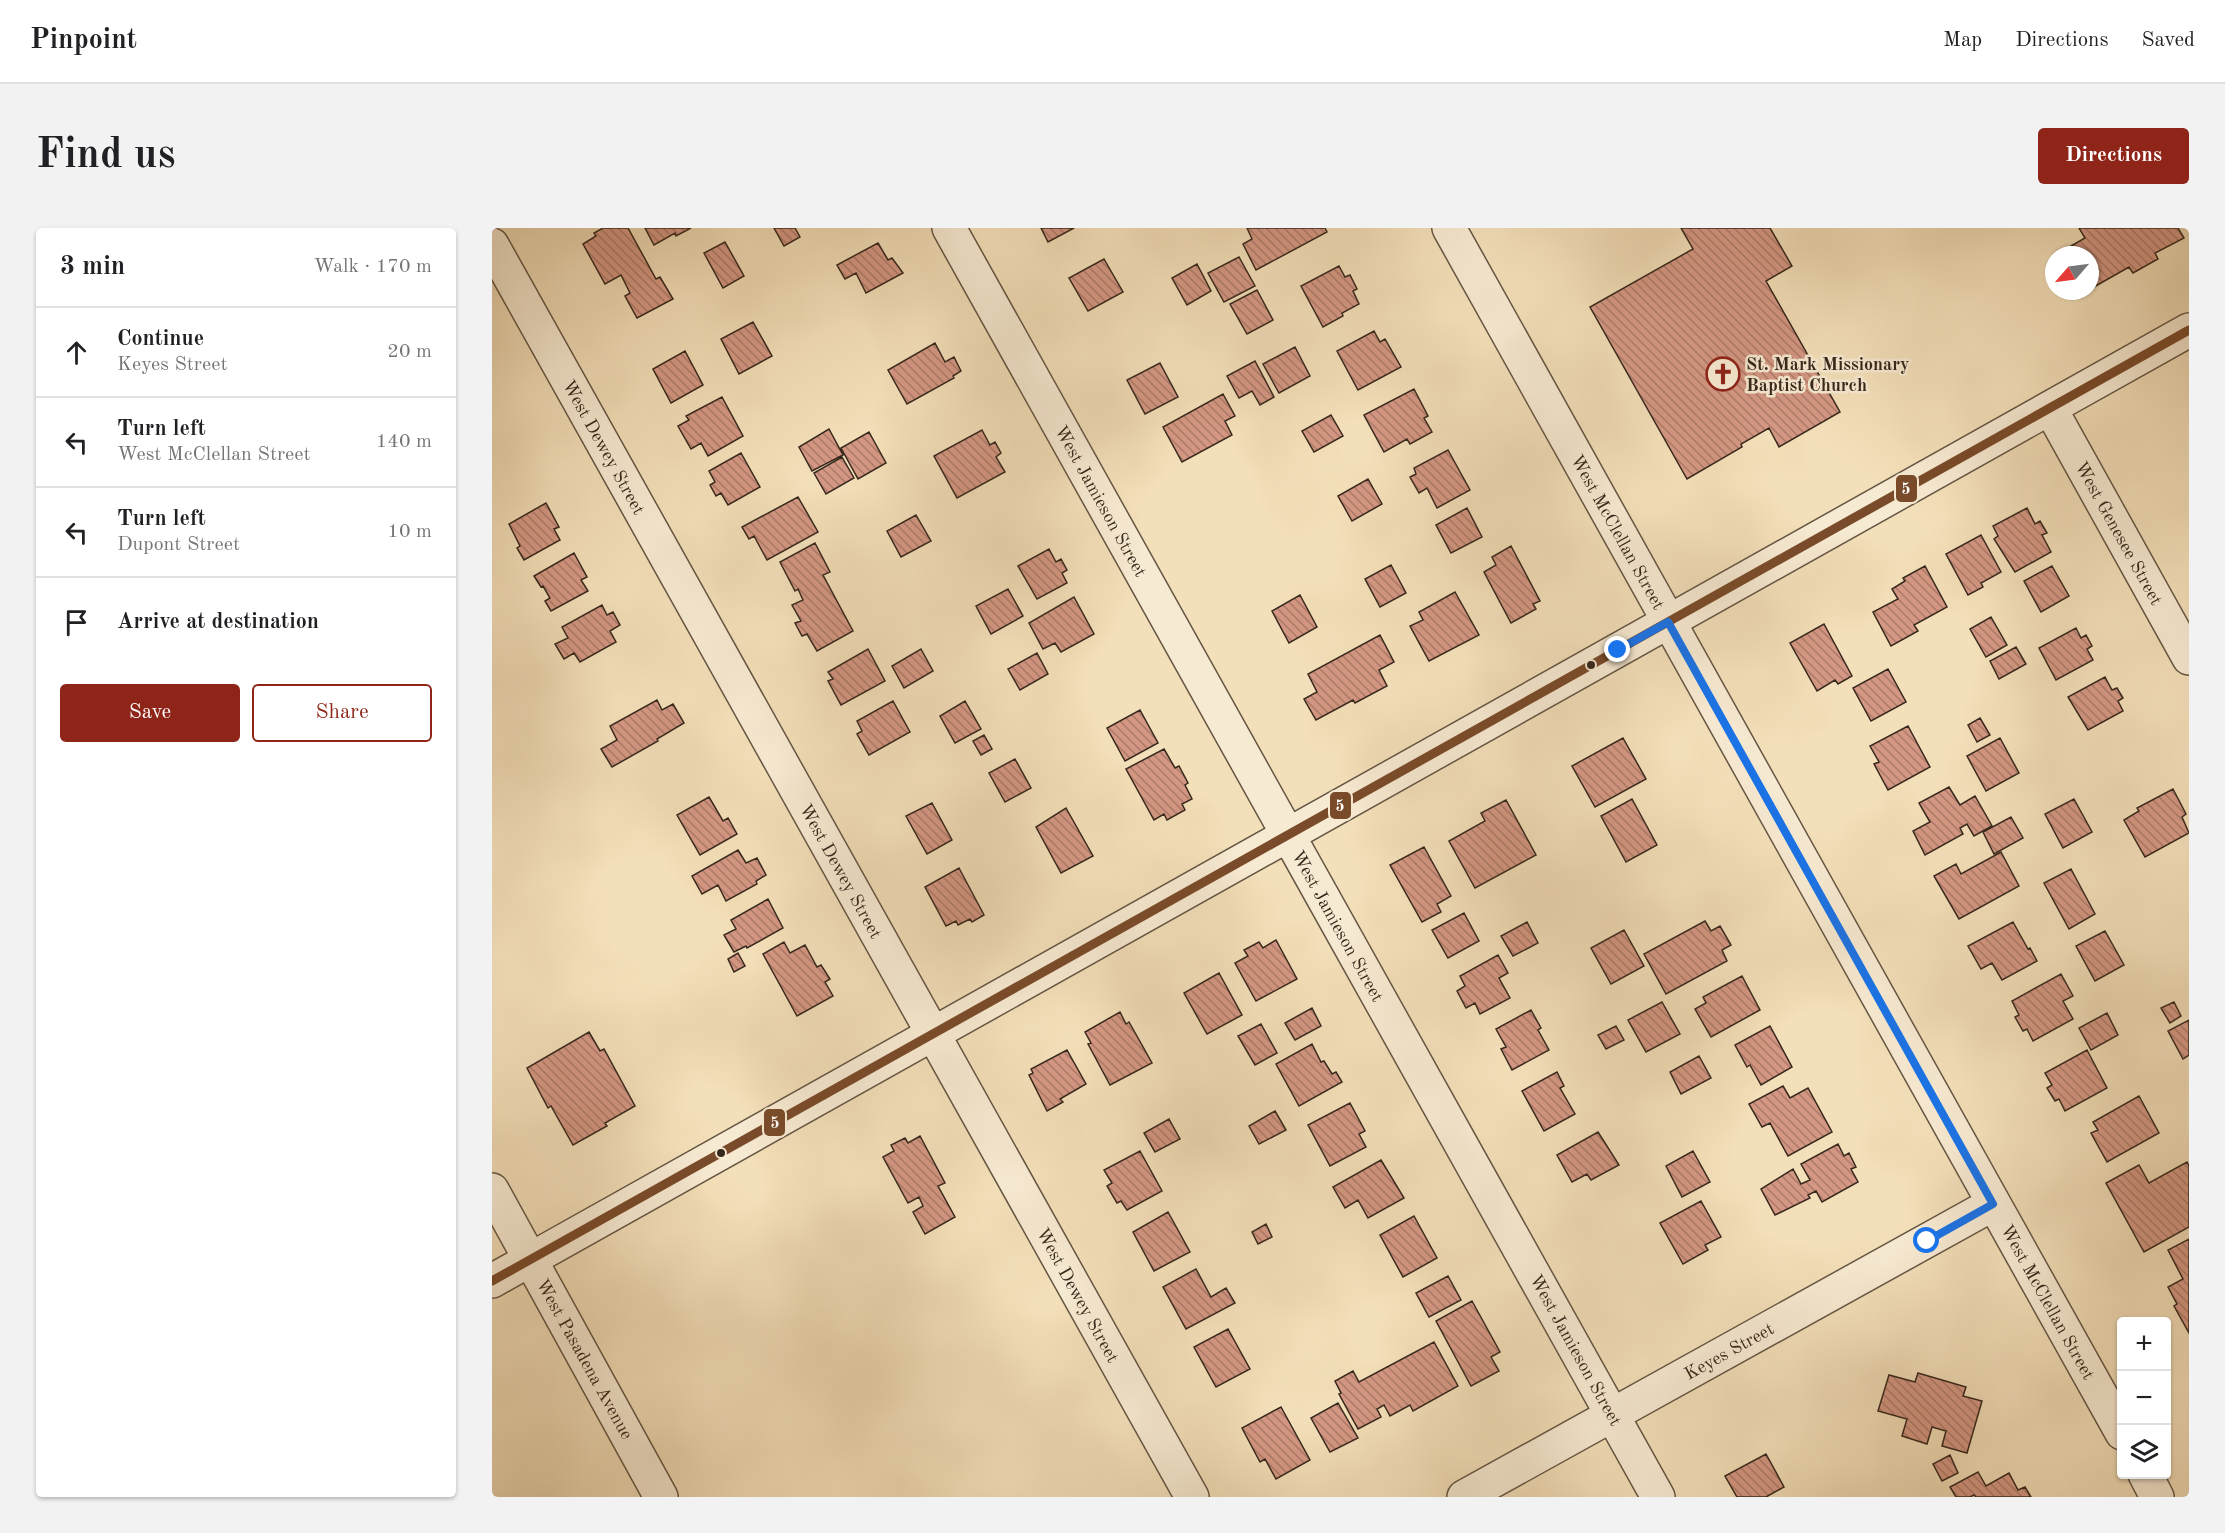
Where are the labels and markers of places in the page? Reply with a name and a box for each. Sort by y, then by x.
church icon: St. Mark Missionary Baptist Church [1705,356,1741,392]
place label: St. Mark Missionary Baptist Church [1746,356,1910,395]
unlabelled marker [1585,659,1597,671]
unlabelled marker [715,1147,727,1159]

